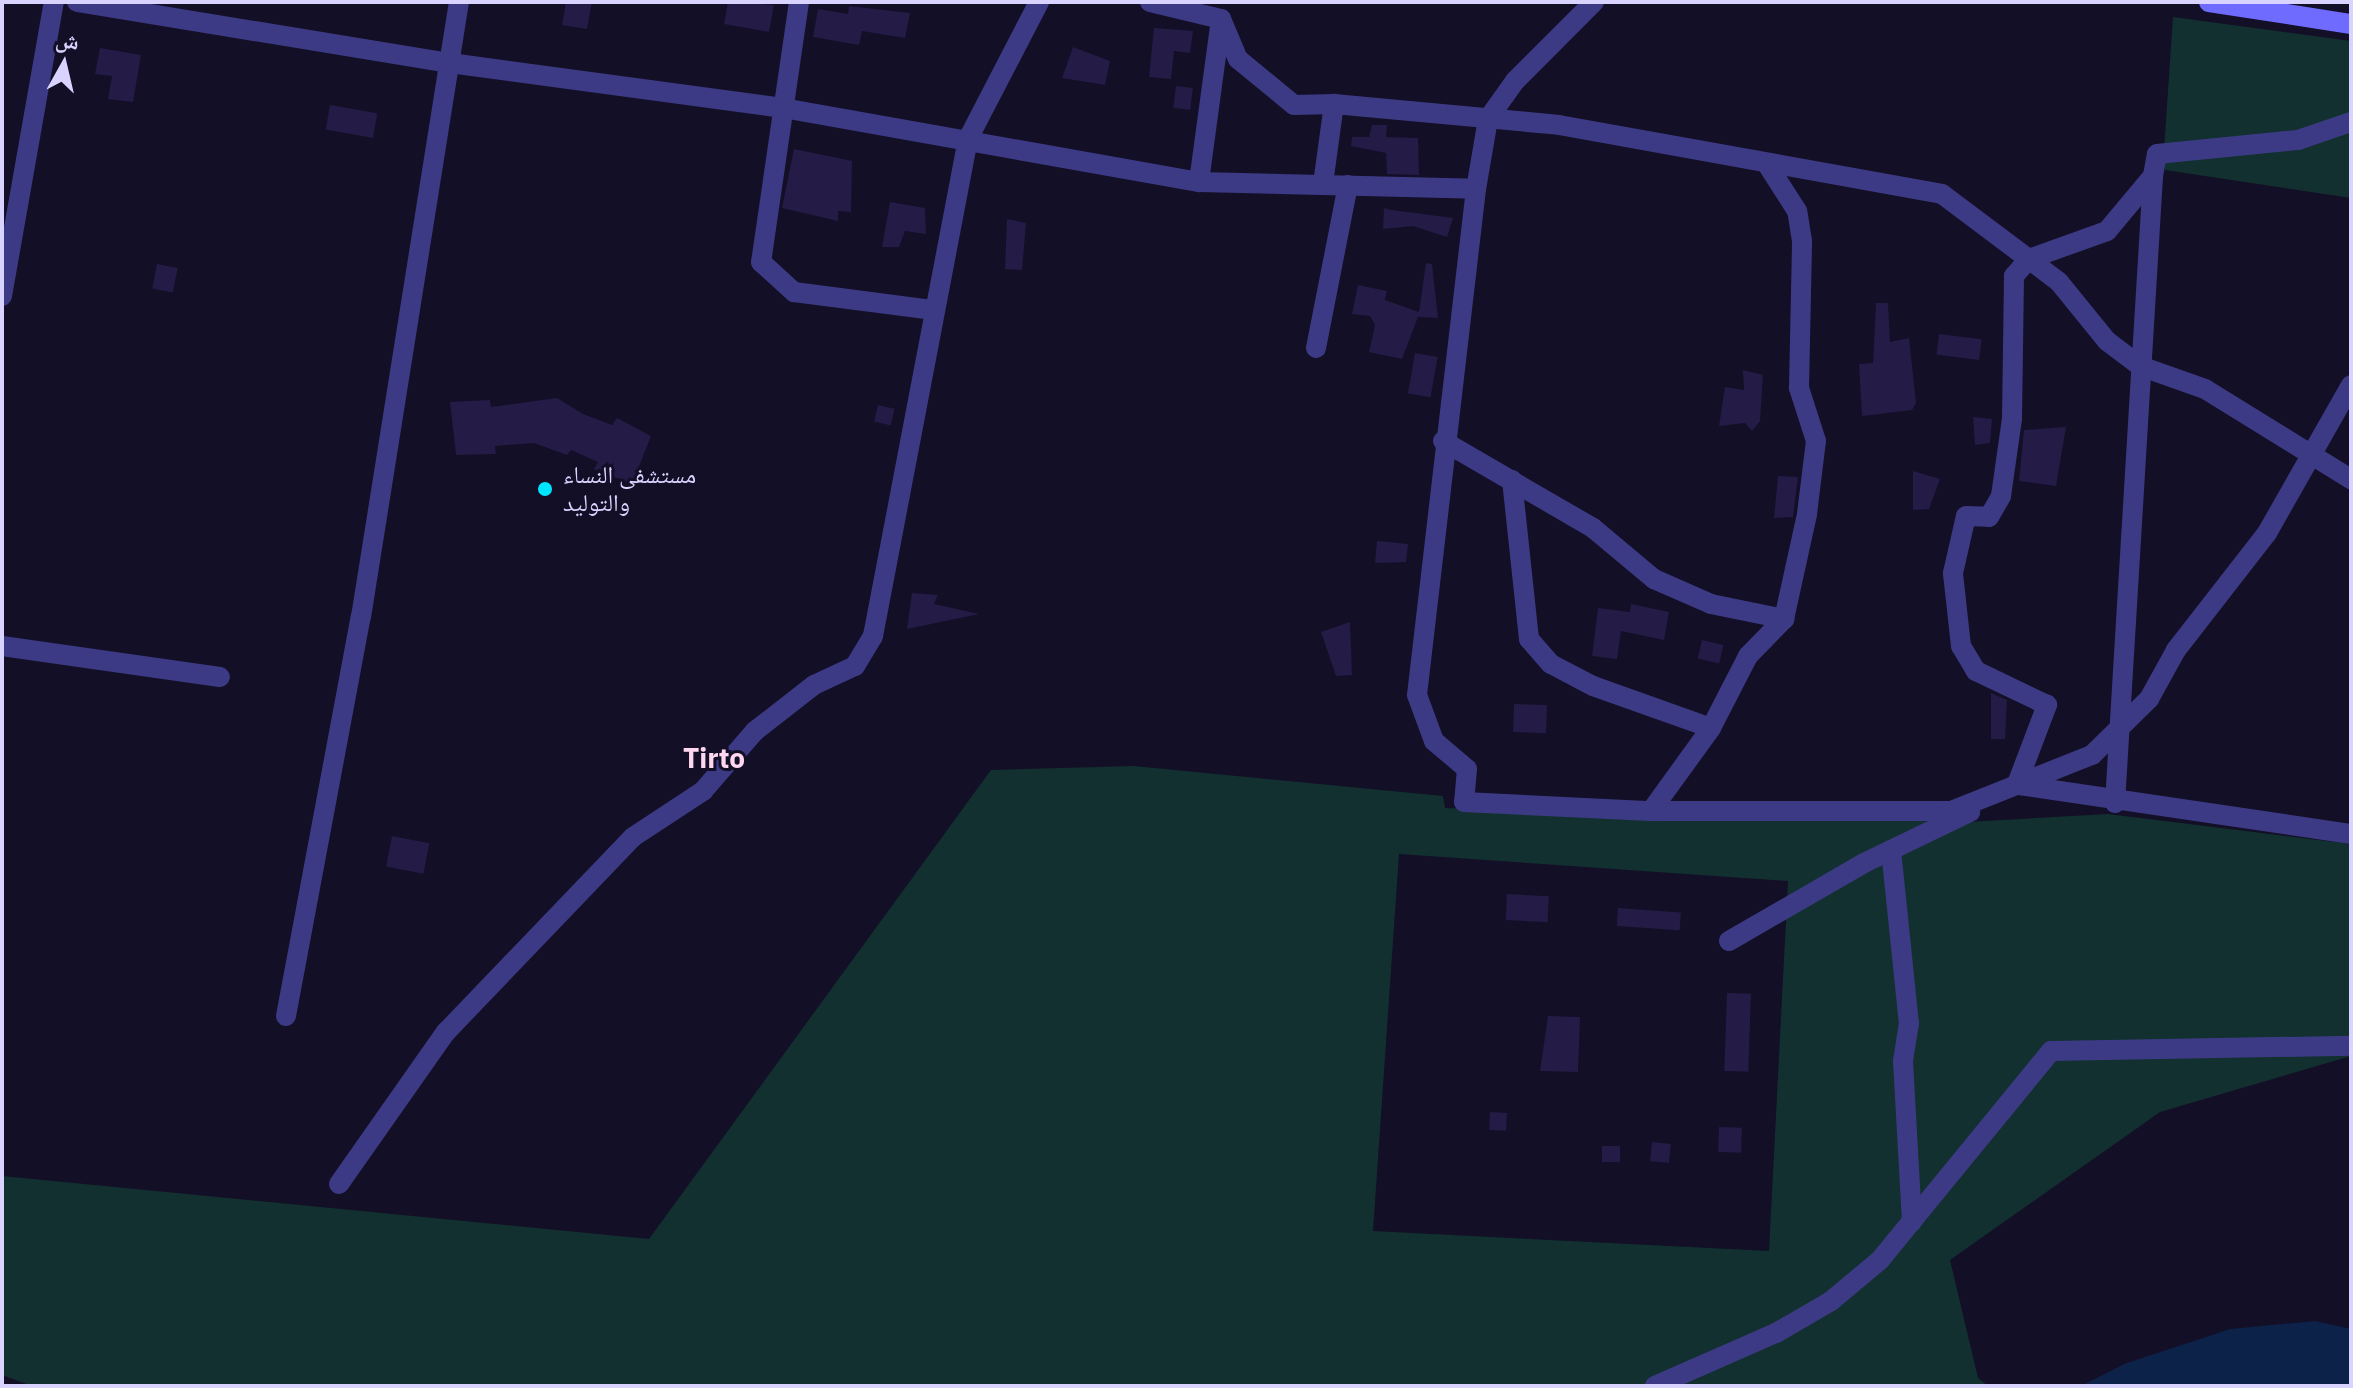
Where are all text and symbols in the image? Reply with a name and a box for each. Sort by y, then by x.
north arrow [24,24,104,104]
text: ش [54,24,81,56]
place label: مستشفى النساء والتوليد [563,461,696,517]
marker: مستشفى النساء والتوليد [534,478,556,500]
district label: Tirto [683,741,745,775]

